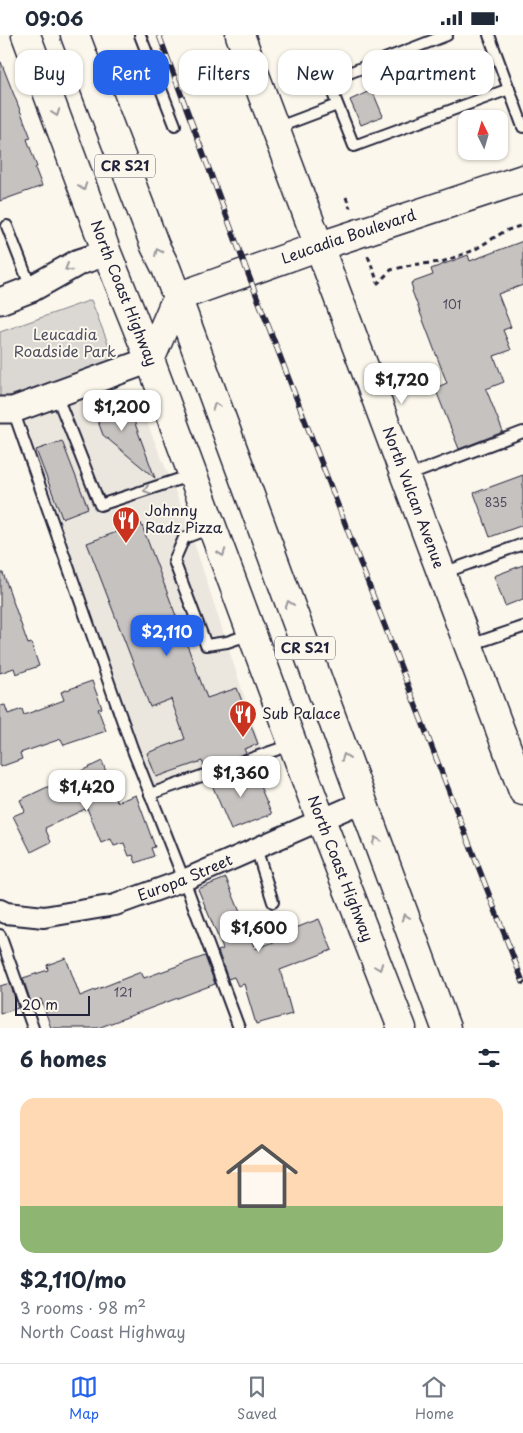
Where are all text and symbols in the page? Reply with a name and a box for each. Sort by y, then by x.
text: 09:06 [25,4,83,32]
chip: Buy [15,50,83,95]
chip: Rent [93,50,169,95]
chip: Filters [179,50,268,95]
chip: New [278,50,352,95]
chip: Apartment [362,50,494,95]
one-way arrow [50,108,60,117]
north arrow [458,110,508,160]
map controls [458,110,508,160]
road number: CR S21 [95,155,155,177]
one-way arrow [77,182,87,191]
street label: Leucadia Boulevard [278,202,419,269]
street label: North Coast Highway [86,216,164,369]
one-way arrow [154,248,164,257]
one-way arrow [65,262,74,272]
house number: 101 [443,295,461,313]
park label: Leucadia Roadside Park [14,322,116,362]
pin: $1,720 [361,363,443,405]
text: $1,720 [375,367,429,391]
pin: $1,200 [81,389,163,432]
text: $1,200 [94,394,150,418]
one-way arrow [212,402,222,410]
street label: North Vulcan Avenue [378,423,452,571]
one-way arrow [143,484,152,494]
house number: 835 [485,493,507,511]
place label: Johnny Radz Pizza [145,498,223,538]
restaurant icon: Johnny Radz Pizza [111,505,141,544]
one-way arrow [216,548,226,557]
one-way arrow [285,600,295,609]
pin: $2,110 [126,615,208,657]
text: $2,110 [142,619,192,643]
road number: CR S21 [275,637,335,659]
restaurant icon: Sub Palace [228,699,258,738]
place label: Sub Palace [262,701,341,724]
one-way arrow [341,753,351,761]
pin: $1,360 [200,755,282,798]
text: $1,360 [213,760,269,784]
pin: $1,420 [46,769,128,812]
text: $1,420 [59,774,115,798]
street label: North Coast Highway [303,792,380,945]
one-way arrow [372,836,382,844]
street label: Europa Street [134,847,236,906]
pin: $1,600 [218,911,300,953]
one-way arrow [401,913,411,921]
text: $1,600 [231,915,287,939]
one-way arrow [372,962,383,971]
house number: 121 [114,983,132,1001]
scale bar [15,993,90,1016]
text: 20 m [22,994,58,1015]
text: 6 homes [20,1042,106,1074]
icon: filters [475,1044,503,1072]
icon: home [217,1131,307,1221]
text: $2,110/mo [20,1263,126,1295]
text: 3 rooms · 98 m² [20,1295,146,1319]
text: North Coast Highway [20,1319,185,1343]
tab: Map [69,1373,99,1424]
tab: Saved [237,1373,277,1424]
tab: Home [415,1373,454,1424]

